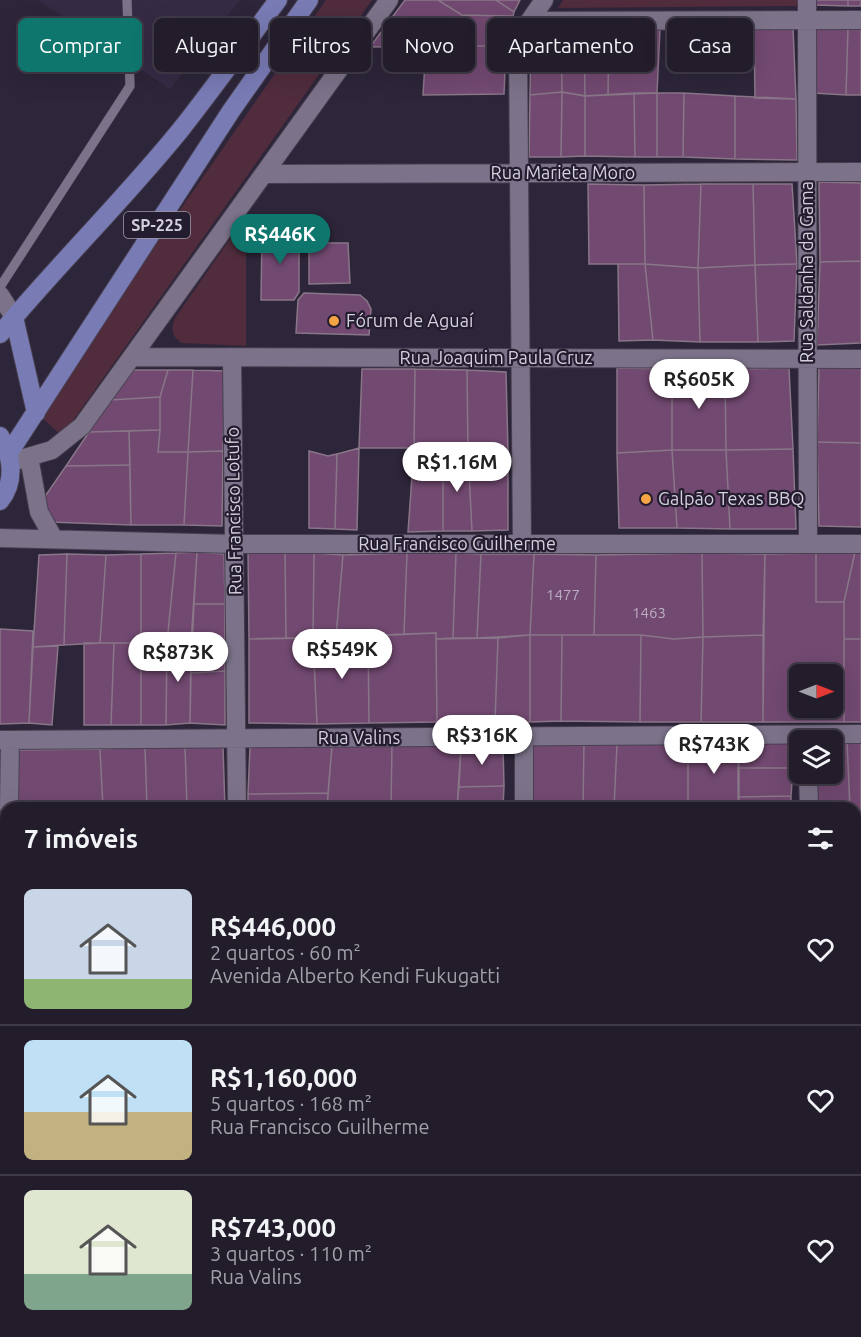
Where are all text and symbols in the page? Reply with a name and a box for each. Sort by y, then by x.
chip: Comprar [18,18,142,72]
chip: Alugar [154,18,258,72]
chip: Filtros [270,18,371,72]
chip: Novo [383,18,475,72]
chip: Apartamento [487,18,655,72]
chip: Casa [667,18,753,72]
street label: Rua Marieta Moro [491,162,635,182]
street label: Rua Saldanha da Gama [796,181,816,363]
road number: SP-225 [124,212,190,238]
pin: R$446K [231,214,329,265]
text: R$446K [244,222,316,245]
place label: Fórum de Aguaí [346,310,474,330]
marker: Fórum de Aguaí [327,314,341,328]
street label: Rua Joaquim Paula Cruz [399,347,593,367]
pin: R$605K [650,359,748,410]
text: R$605K [663,367,735,390]
street label: Rua Francisco Lotufo [222,427,244,595]
pin: R$1.16M [402,442,512,493]
text: R$1.16M [417,450,497,473]
place label: Galpão Texas BBQ [658,488,804,509]
marker: Galpão Texas BBQ [639,492,653,506]
street label: Rua Francisco Guilherme [358,533,556,553]
house number: 1477 [546,586,580,603]
house number: 1463 [632,604,666,621]
pin: R$549K [293,629,391,680]
pin: R$873K [129,632,227,683]
text: R$549K [306,637,378,660]
text: R$873K [142,640,214,663]
north arrow [789,664,843,718]
map controls [789,664,843,784]
pin: R$316K [433,715,531,766]
text: R$316K [446,723,518,746]
pin: R$743K [665,724,763,775]
street label: Rua Valins [318,727,400,747]
button: layers [789,730,843,784]
text: R$743K [678,732,750,755]
icon: filters [804,822,837,855]
text: 7 imóveis [24,824,138,853]
text: R$446,000 [210,912,336,941]
icon: home [72,913,144,985]
icon: heart [804,933,837,966]
text: 2 quartos · 60 m² [210,941,361,964]
text: Avenida Alberto Kendi Fukugatti [210,964,500,987]
text: R$1,160,000 [210,1063,357,1092]
icon: home [72,1064,144,1136]
icon: heart [804,1084,837,1117]
text: 5 quartos · 168 m² [210,1092,372,1115]
text: Rua Francisco Guilherme [210,1115,430,1138]
text: R$743,000 [210,1213,336,1242]
icon: home [72,1214,144,1286]
icon: heart [804,1234,837,1267]
text: 3 quartos · 110 m² [210,1242,372,1265]
text: Rua Valins [210,1265,302,1288]

